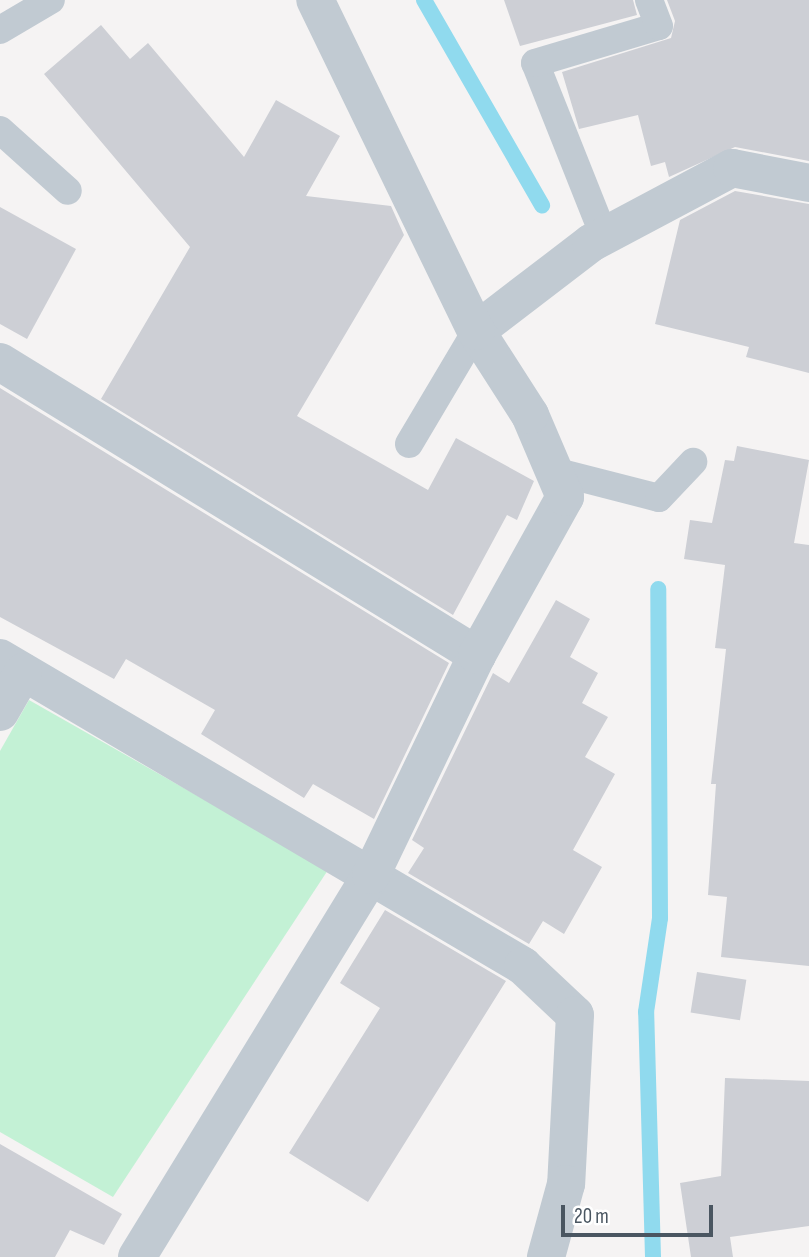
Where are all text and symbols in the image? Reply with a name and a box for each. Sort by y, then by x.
scale bar [564,1190,716,1234]
text: 20 m [574,1204,609,1229]

